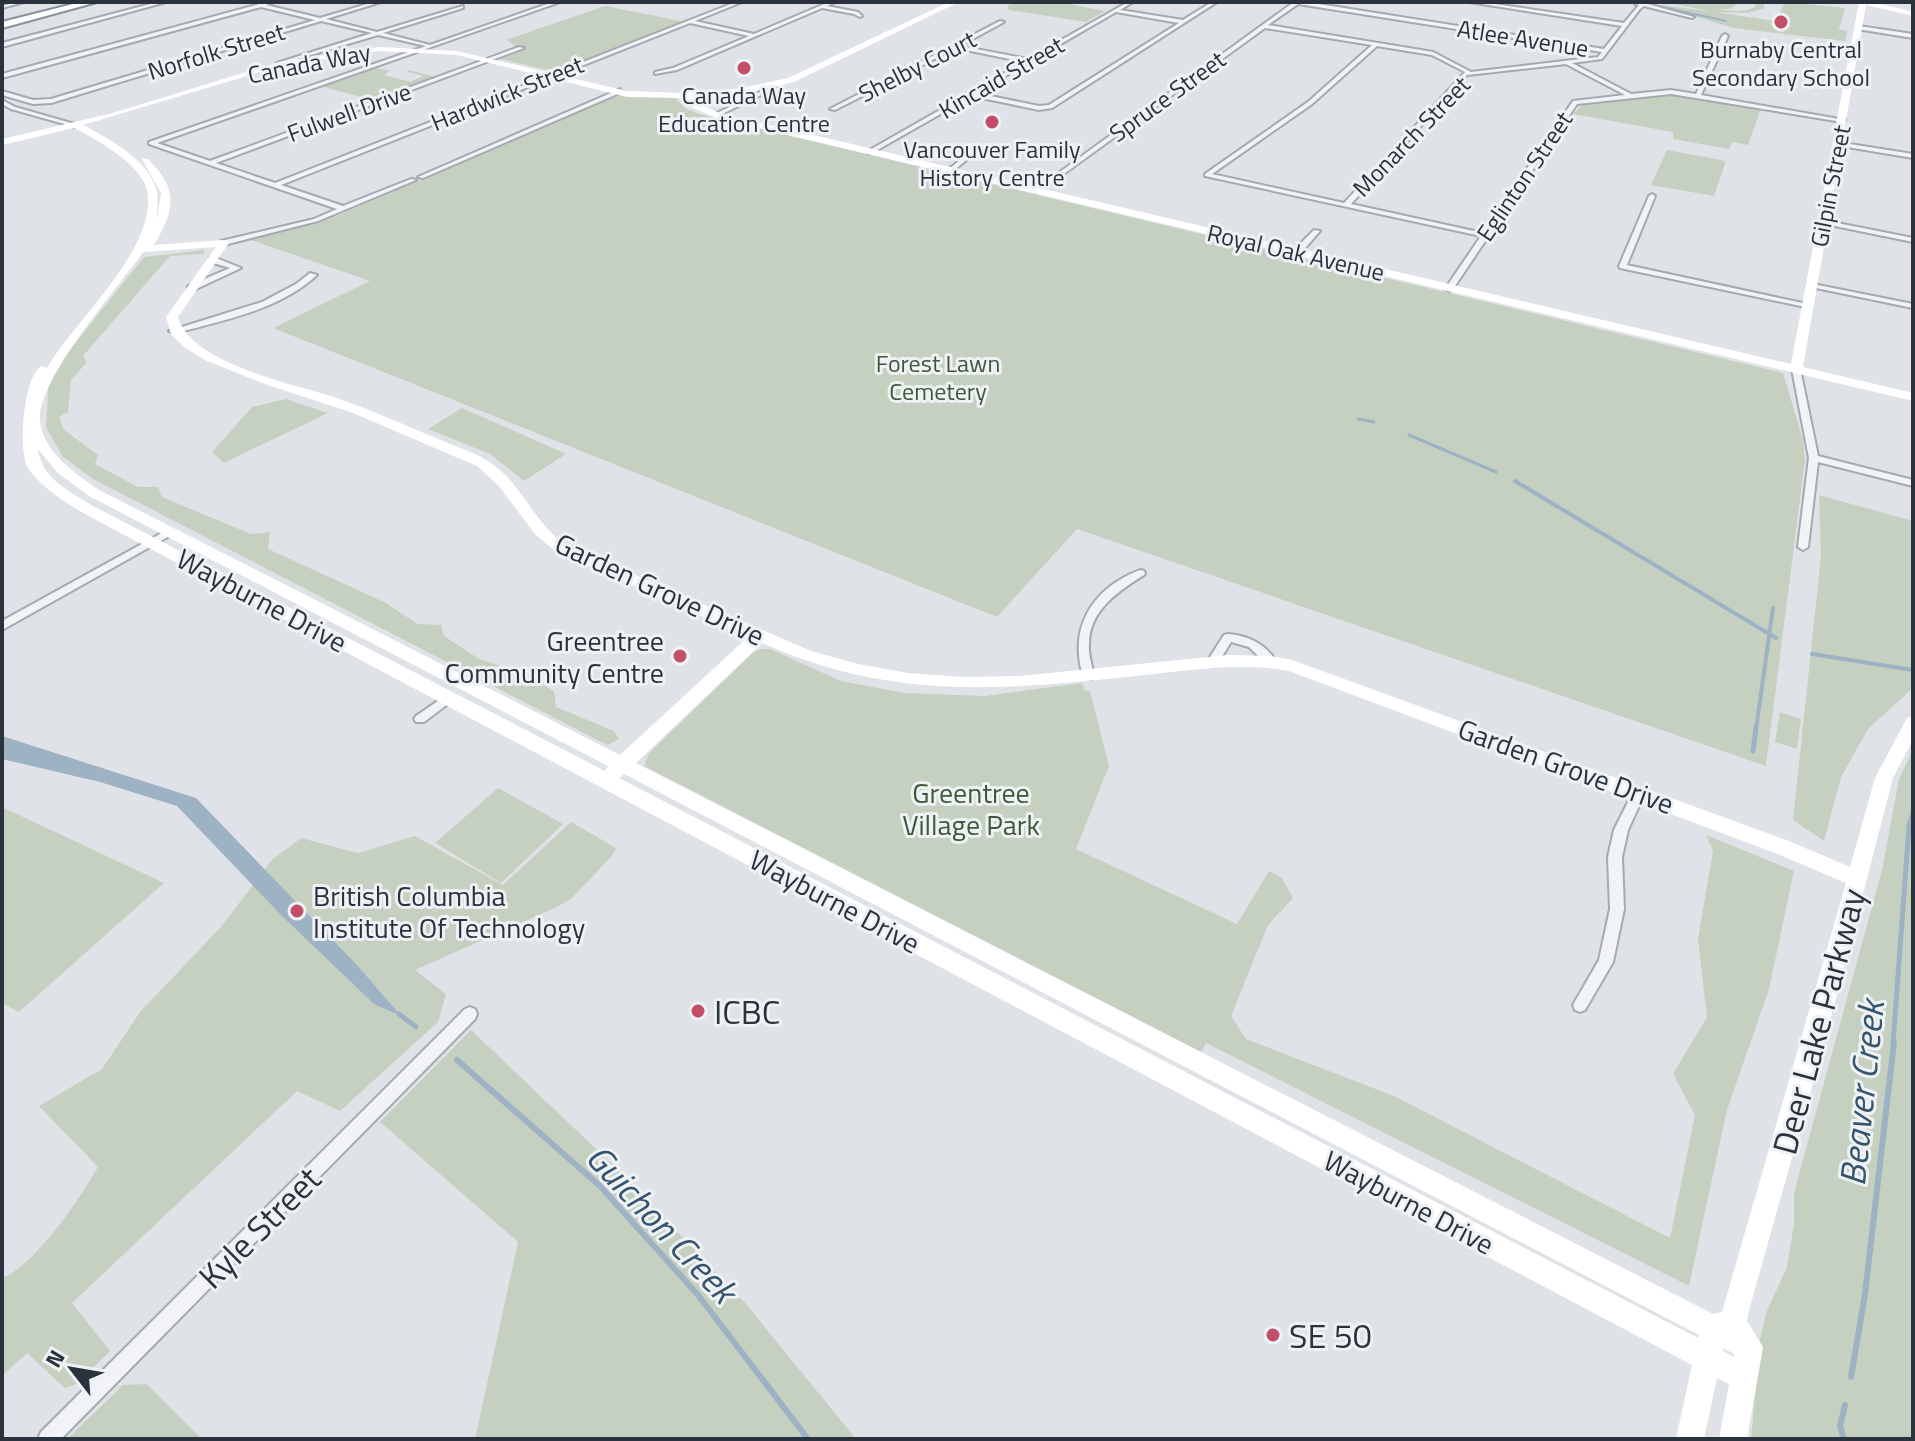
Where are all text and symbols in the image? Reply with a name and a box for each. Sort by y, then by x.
street label: Atlee Avenue [1455,10,1591,66]
street label: Norfolk Street [143,13,290,89]
marker: Burnaby Central Secondary School [1772,13,1790,31]
street label: Shelby Court [852,21,983,111]
street label: Kincaid Street [932,26,1071,127]
place label: Burnaby Central Secondary School [1692,31,1870,95]
street label: Canada Way [245,33,374,93]
street label: Spruce Street [1101,41,1233,151]
street label: Hardwick Street [425,46,589,140]
marker: Canada Way Education Centre [735,59,753,77]
street label: Monarch Street [1344,67,1479,205]
street label: Fulwell Drive [282,73,416,151]
place label: Canada Way Education Centre [658,77,830,141]
street label: Eglinton Street [1467,103,1581,248]
marker: Vancouver Family History Centre [983,113,1001,131]
street label: Gilpin Street [1801,121,1860,250]
place label: Vancouver Family History Centre [903,131,1081,195]
street label: Royal Oak Avenue [1204,214,1388,290]
park label: Forest Lawn Cemetery [876,345,1000,409]
street label: Garden Grove Drive [548,522,772,656]
street label: Wayburne Drive [169,537,355,663]
place label: Greentree Community Centre [444,619,664,694]
marker: Greentree Community Centre [671,647,689,665]
street label: Garden Grove Drive [1452,707,1680,825]
park label: Greentree Village Park [902,771,1040,846]
street label: Wayburne Drive [742,838,928,964]
place label: British Columbia Institute Of Technology [313,874,585,949]
street label: Deer Lake Parkway [1758,882,1878,1160]
marker: British Columbia Institute Of Technology [288,902,306,920]
place label: ICBC [714,985,780,1037]
water label: Beaver Creek [1824,994,1898,1188]
marker: ICBC [689,1002,707,1020]
water label: Guichon Creek [574,1131,753,1318]
street label: Wayburne Drive [1316,1139,1502,1265]
street label: Kyle Street [186,1154,332,1300]
place label: SE 50 [1289,1309,1372,1361]
marker: SE 50 [1264,1326,1282,1344]
north arrow [32,1329,112,1409]
text: N [36,1343,73,1374]

